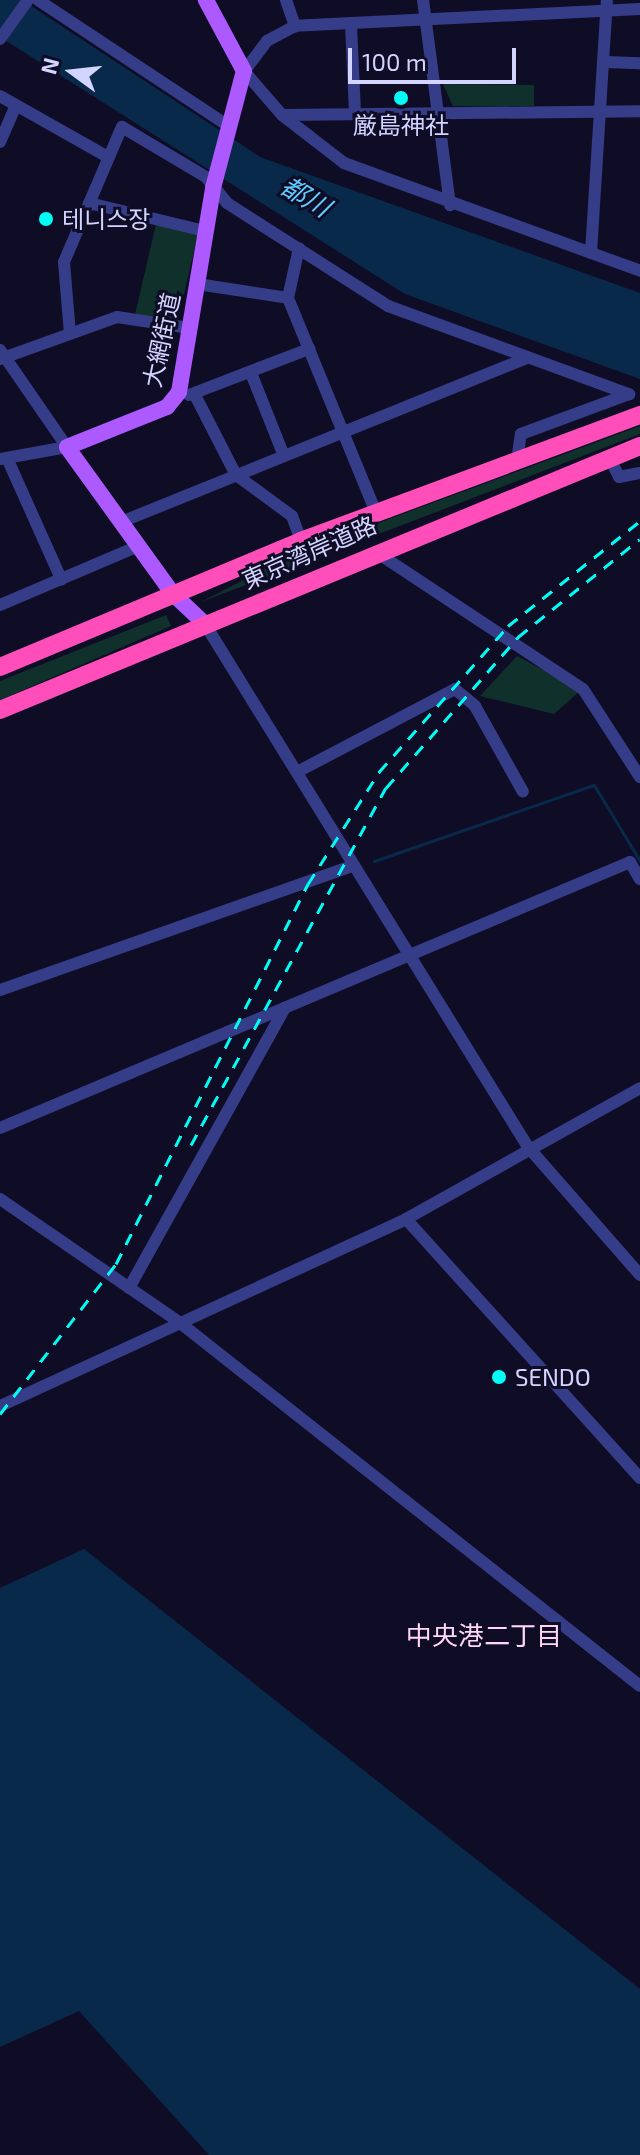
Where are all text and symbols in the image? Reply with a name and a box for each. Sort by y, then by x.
north arrow [32,32,112,112]
scale bar [352,32,520,82]
text: 100 m [362,47,427,76]
text: N [34,55,63,77]
marker: 厳島神社 [392,89,410,107]
place label: 厳島神社 [353,111,449,139]
water label: 都川 [276,169,336,223]
place label: 테니스장 [62,205,150,233]
marker: 테니스장 [37,210,55,228]
street label: 大網街道 [137,290,185,390]
street label: 東京湾岸道路 [237,510,381,594]
place label: SENDO [515,1363,591,1391]
marker: SENDO [490,1368,508,1386]
district label: 中央港二丁目 [406,1619,562,1651]

